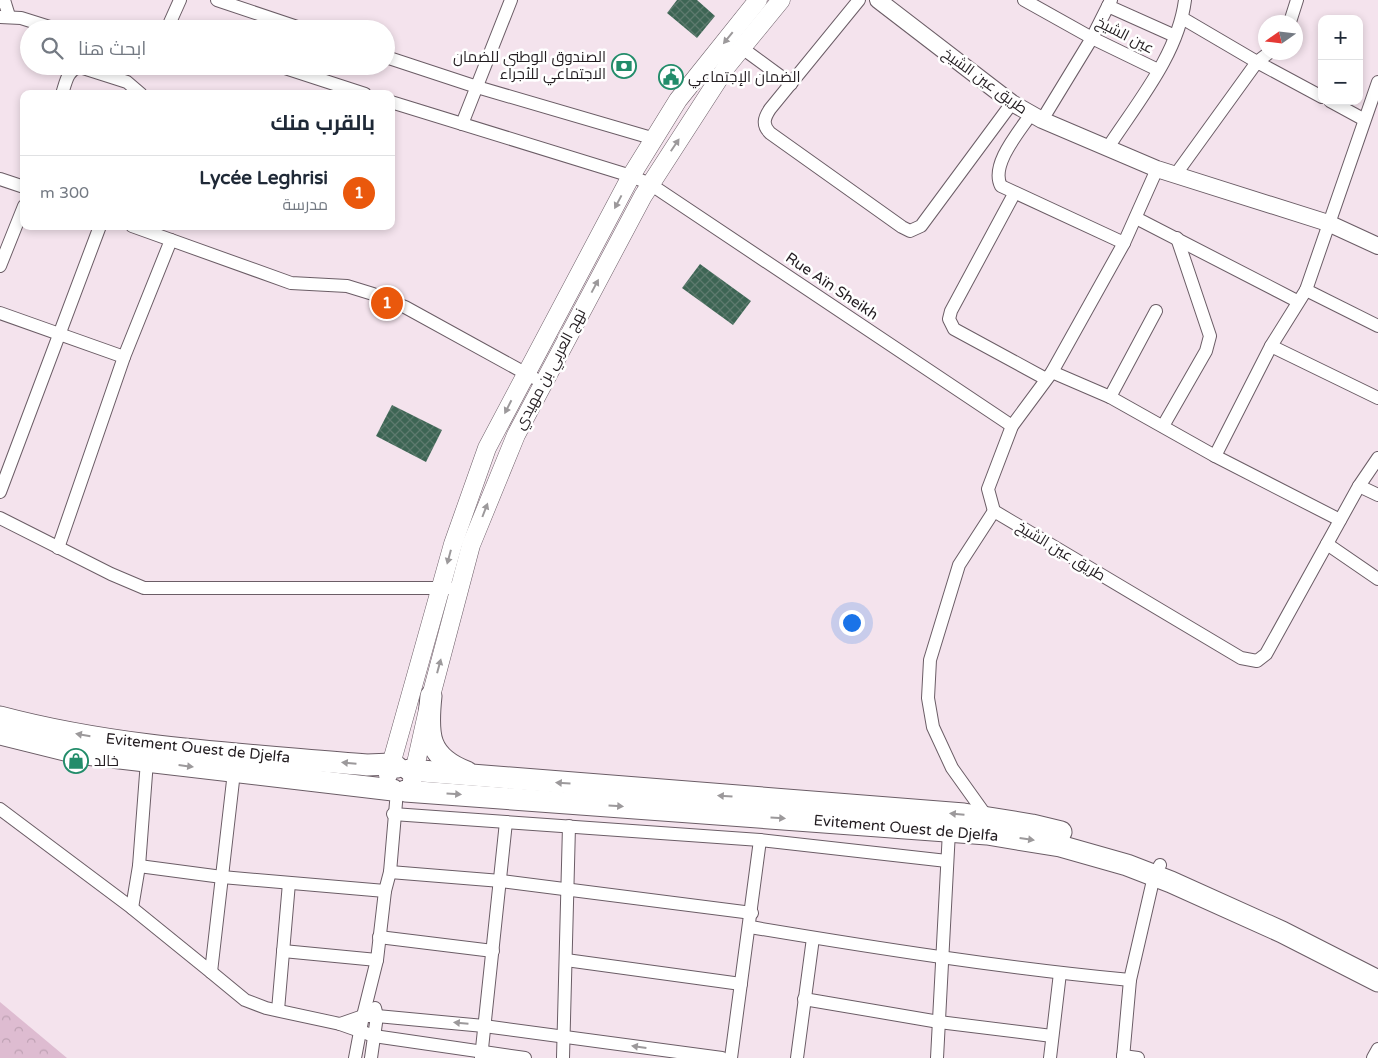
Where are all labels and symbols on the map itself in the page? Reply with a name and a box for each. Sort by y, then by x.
street label: عين الشيخ [1092,13,1157,59]
north arrow [1258,15,1303,60]
one-way arrow [722,31,733,44]
street label: طريق عين الشيخ [938,44,1031,120]
place label: الصندوق الوطني للضمان الاجتماعي للأجراء [453,48,606,86]
bank icon: الصندوق الوطني للضمان الاجتماعي للأجراء [611,53,637,79]
public building icon: الضمان الإجتماعي [658,64,684,90]
place label: الضمان الإجتماعي [688,68,801,89]
one-way arrow [670,138,680,151]
one-way arrow [614,194,622,209]
street label: Rue Aïn Sheikh [782,248,882,324]
one-way arrow [591,278,599,293]
pin: 1 [371,284,403,322]
street label: نهج العربي بن مهيدي [511,305,592,434]
one-way arrow [504,399,512,414]
one-way arrow [481,502,489,517]
street label: طريق عين الشيخ [1012,517,1109,586]
one-way arrow [445,550,453,565]
your location [839,610,865,636]
one-way arrow [436,658,444,673]
street label: Evitement Ouest de Djelfa [105,729,291,767]
one-way arrow [75,731,91,739]
shop icon: خالد [63,748,89,774]
place label: خالد [94,752,119,770]
one-way arrow [341,759,357,767]
one-way arrow [178,762,194,770]
one-way arrow [555,779,571,787]
one-way arrow [446,790,462,798]
one-way arrow [717,791,733,799]
one-way arrow [608,802,624,810]
one-way arrow [949,809,965,817]
street label: Evitement Ouest de Djelfa [813,811,999,845]
one-way arrow [770,814,786,822]
one-way arrow [1019,836,1035,844]
one-way arrow [453,1019,469,1027]
one-way arrow [631,1042,647,1050]

